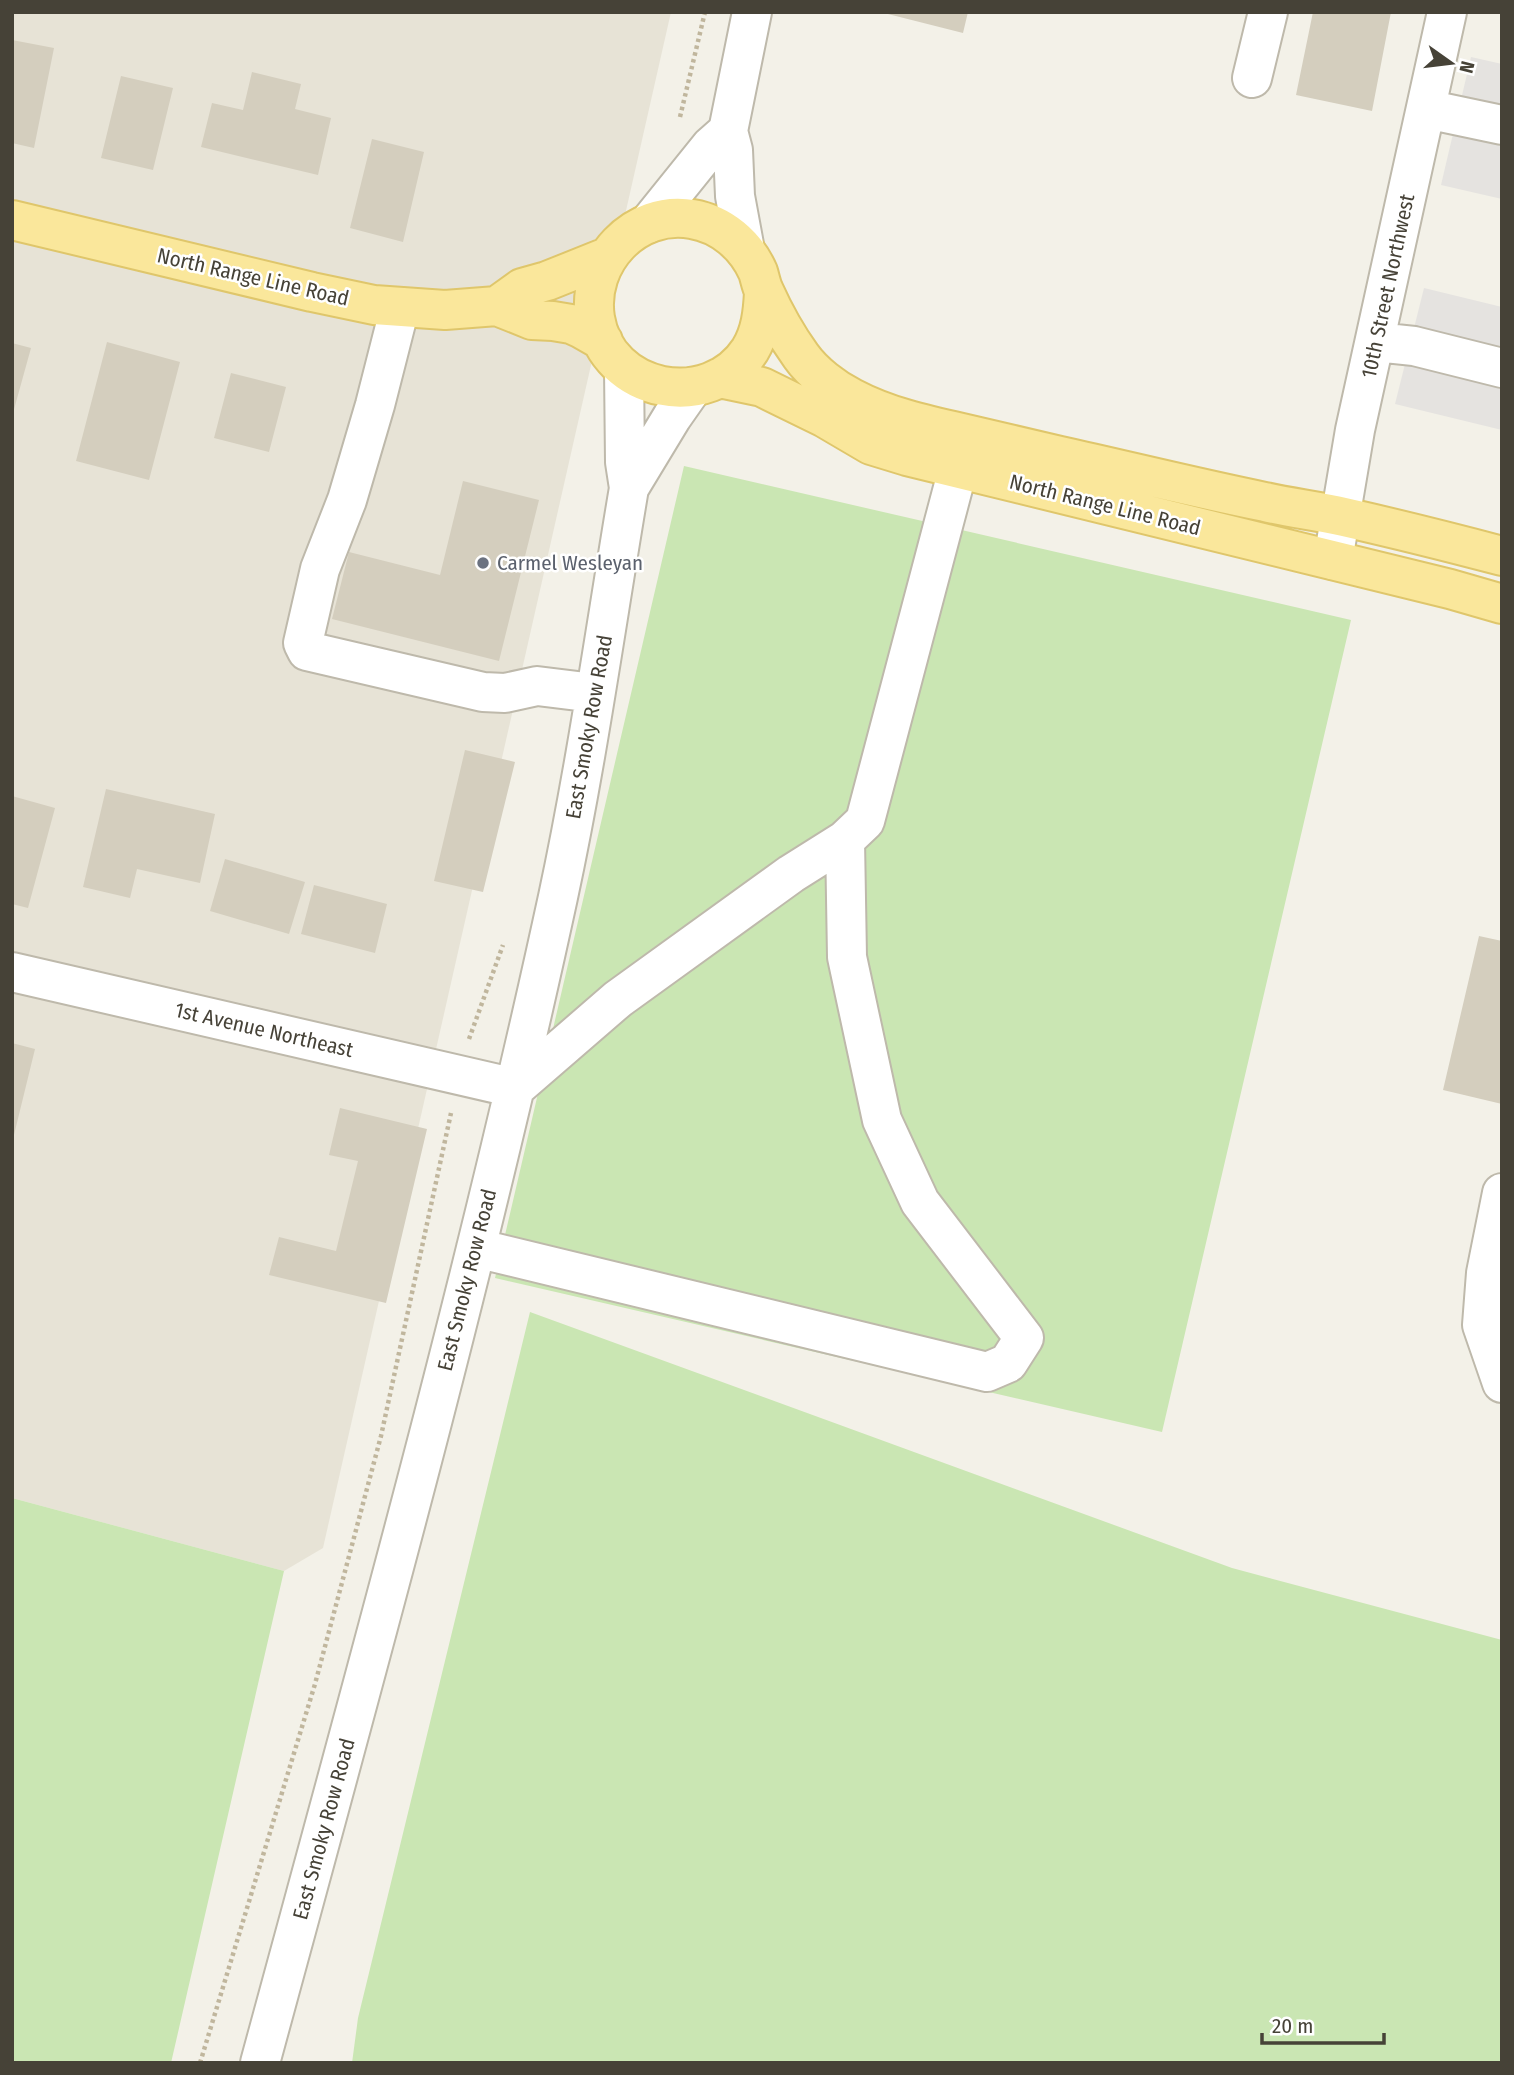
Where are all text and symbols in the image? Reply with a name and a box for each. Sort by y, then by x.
north arrow [1416,28,1486,98]
text: N [1454,59,1480,75]
street label: 10th Street Northwest [1356,191,1420,380]
street label: North Range Line Road [155,242,351,312]
street label: North Range Line Road [1007,469,1203,541]
place label: Carmel Wesleyan [497,550,643,576]
marker: Carmel Wesleyan [475,555,491,571]
street label: East Smoky Row Road [560,633,618,821]
street label: 1st Avenue Northeast [172,997,356,1063]
street label: East Smoky Row Road [432,1186,502,1374]
street label: East Smoky Row Road [287,1736,361,1922]
scale bar [1262,2002,1384,2046]
text: 20 m [1272,2013,1313,2039]

